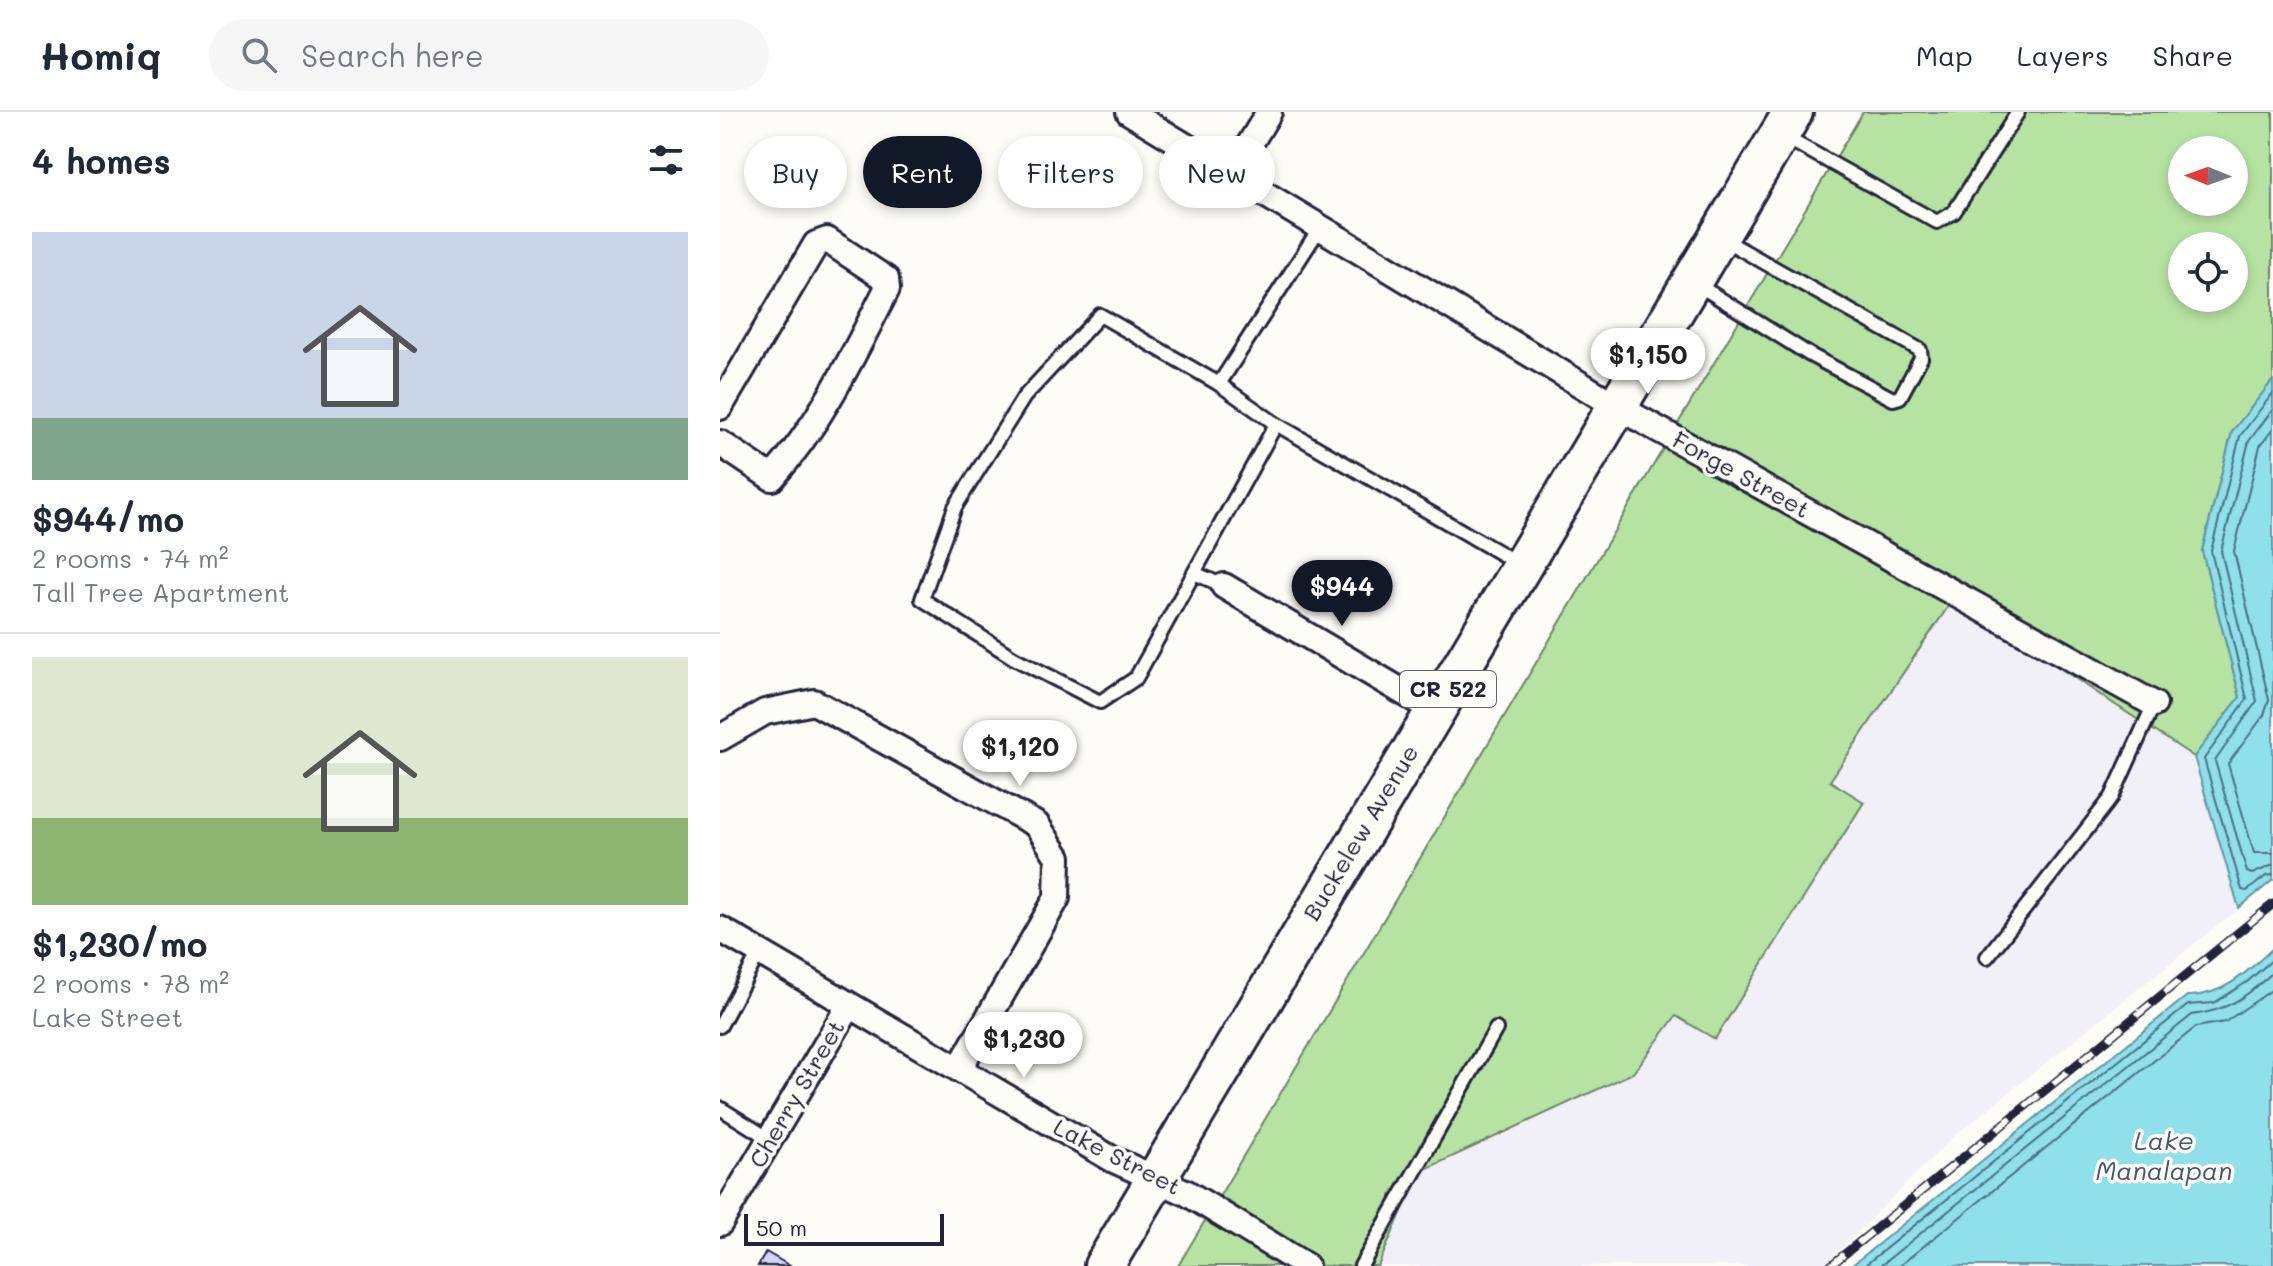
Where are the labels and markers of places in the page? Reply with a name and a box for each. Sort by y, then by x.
pin: $1,150 [1583,328,1713,396]
pin: $944 [1295,560,1389,628]
pin: $1,120 [955,720,1085,788]
pin: $1,230 [959,1012,1089,1080]

